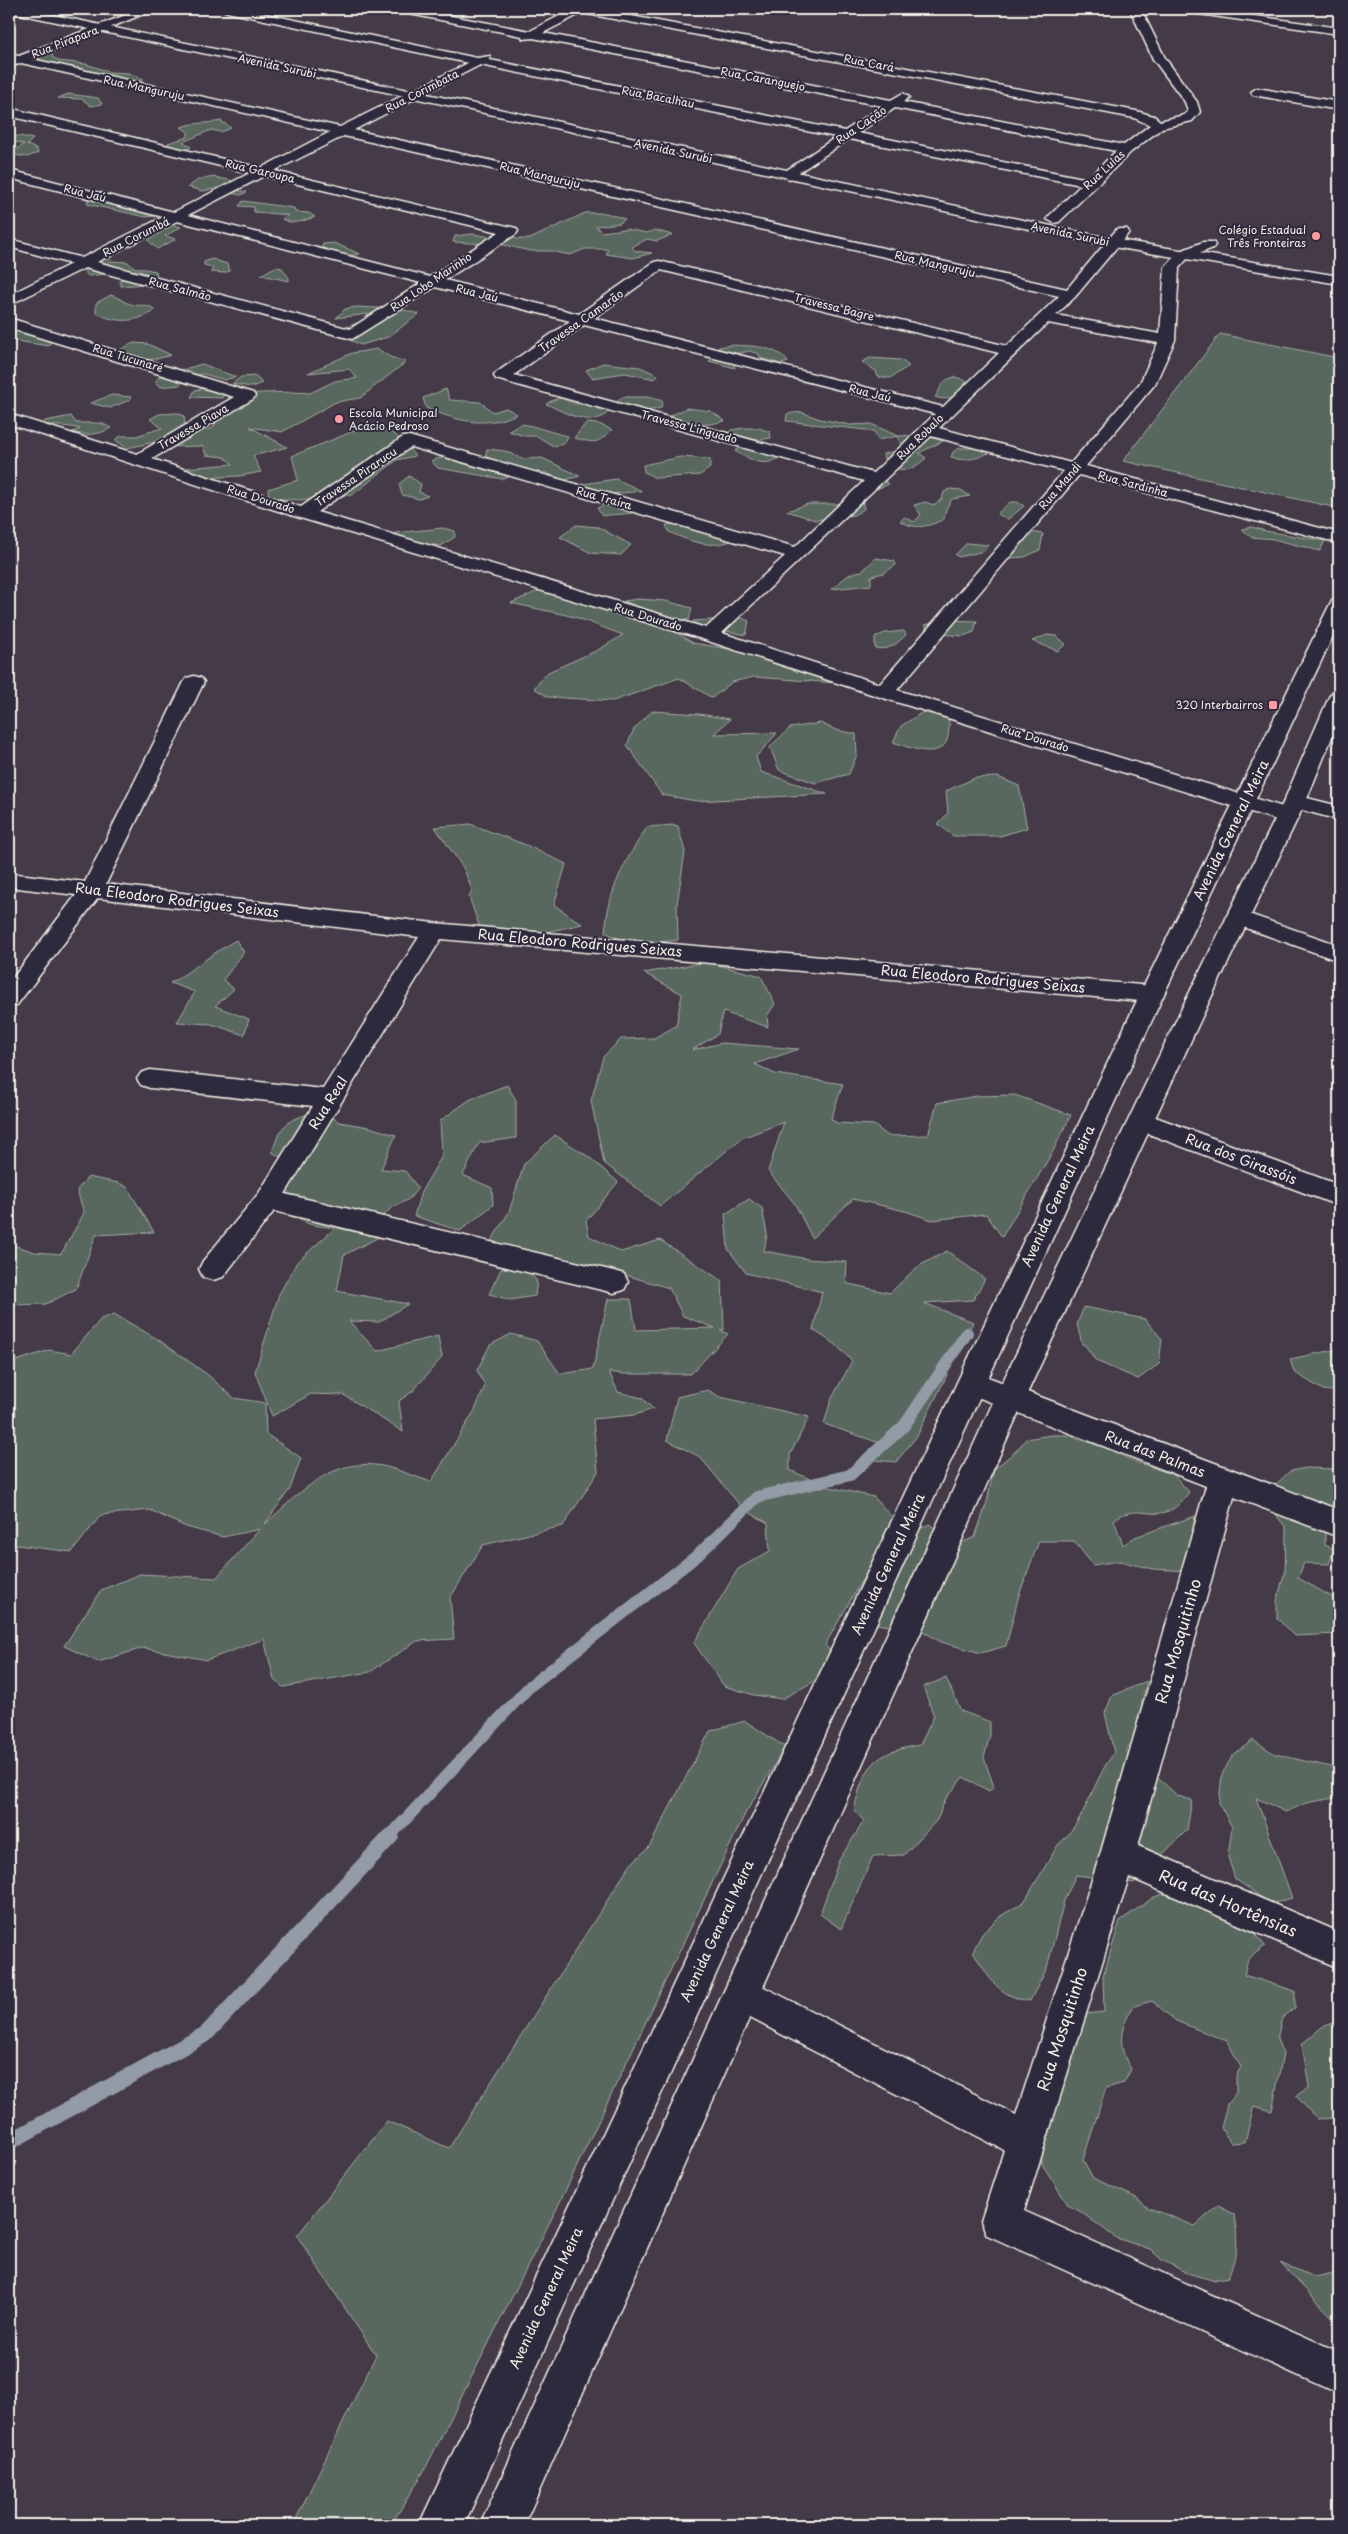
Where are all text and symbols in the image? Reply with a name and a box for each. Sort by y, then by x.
street label: Rua Pirapara [29,21,102,62]
street label: Avenida Surubi [236,49,318,82]
street label: Rua Cará [842,49,896,76]
street label: Rua Caranguejo [719,62,807,95]
street label: Rua Corimbata [382,65,461,116]
street label: Rua Manguruju [102,71,186,104]
street label: Rua Bacalhau [620,81,696,112]
street label: Rua Cação [832,101,890,148]
street label: Avenida Surubi [632,134,714,167]
street label: Rua Lulas [1079,146,1128,194]
street label: Rua Garoupa [224,154,297,187]
street label: Rua Manguruju [498,157,582,192]
street label: Rua Jaú [62,179,108,206]
street label: Rua Corumbá [99,212,173,261]
street label: Avenida Surubi [1029,217,1111,250]
place label: Colégio Estadual Três Fronteiras [1219,221,1306,251]
marker: Colégio Estadual Três Fronteiras [1310,230,1322,242]
street label: Rua Manguruju [893,246,977,281]
street label: Rua Lobo Marinho [386,248,475,315]
street label: Rua Salmão [147,272,213,305]
street label: Rua Jaú [454,279,500,306]
street label: Travessa Camarão [535,285,627,356]
street label: Travessa Bagre [792,288,876,325]
street label: Rua Tucunaré [91,339,166,376]
street label: Rua Jaú [847,379,893,406]
street label: Travessa Piava [154,399,231,454]
place label: Escola Municipal Acácio Pedroso [349,404,438,434]
street label: Travessa Linguado [639,405,739,448]
street label: Rua Robalo [892,410,947,464]
marker: Escola Municipal Acácio Pedroso [333,413,345,425]
street label: Travessa Pirarucu [311,443,400,510]
street label: Rua Mandi [1034,458,1085,513]
street label: Rua Sardinha [1096,466,1171,501]
street label: Rua Dourado [225,480,297,517]
street label: Rua Traíra [574,481,635,514]
street label: Rua Dourado [612,598,684,635]
place label: 320 Interbairros [1175,696,1263,713]
marker: 320 Interbairros [1267,699,1279,711]
street label: Rua Dourado [999,719,1071,756]
street label: Avenida General Meira [1187,756,1274,904]
street label: Rua Eleodoro Rodrigues Seixas [74,877,280,922]
street label: Rua Eleodoro Rodrigues Seixas [477,923,683,962]
street label: Rua Eleodoro Rodrigues Seixas [880,959,1086,998]
street label: Rua Real [303,1072,352,1133]
street label: Avenida General Meira [1015,1121,1100,1270]
street label: Rua dos Girassóis [1183,1128,1300,1189]
street label: Rua das Palmas [1102,1425,1208,1482]
street label: Avenida General Meira [845,1489,930,1638]
street label: Rua Mosquitinho [1148,1575,1206,1706]
street label: Avenida General Meira [674,1856,759,2005]
street label: Rua das Hortênsias [1156,1862,1301,1942]
street label: Rua Mosquitinho [1030,1964,1092,2094]
street label: Avenida General Meira [503,2223,588,2372]

